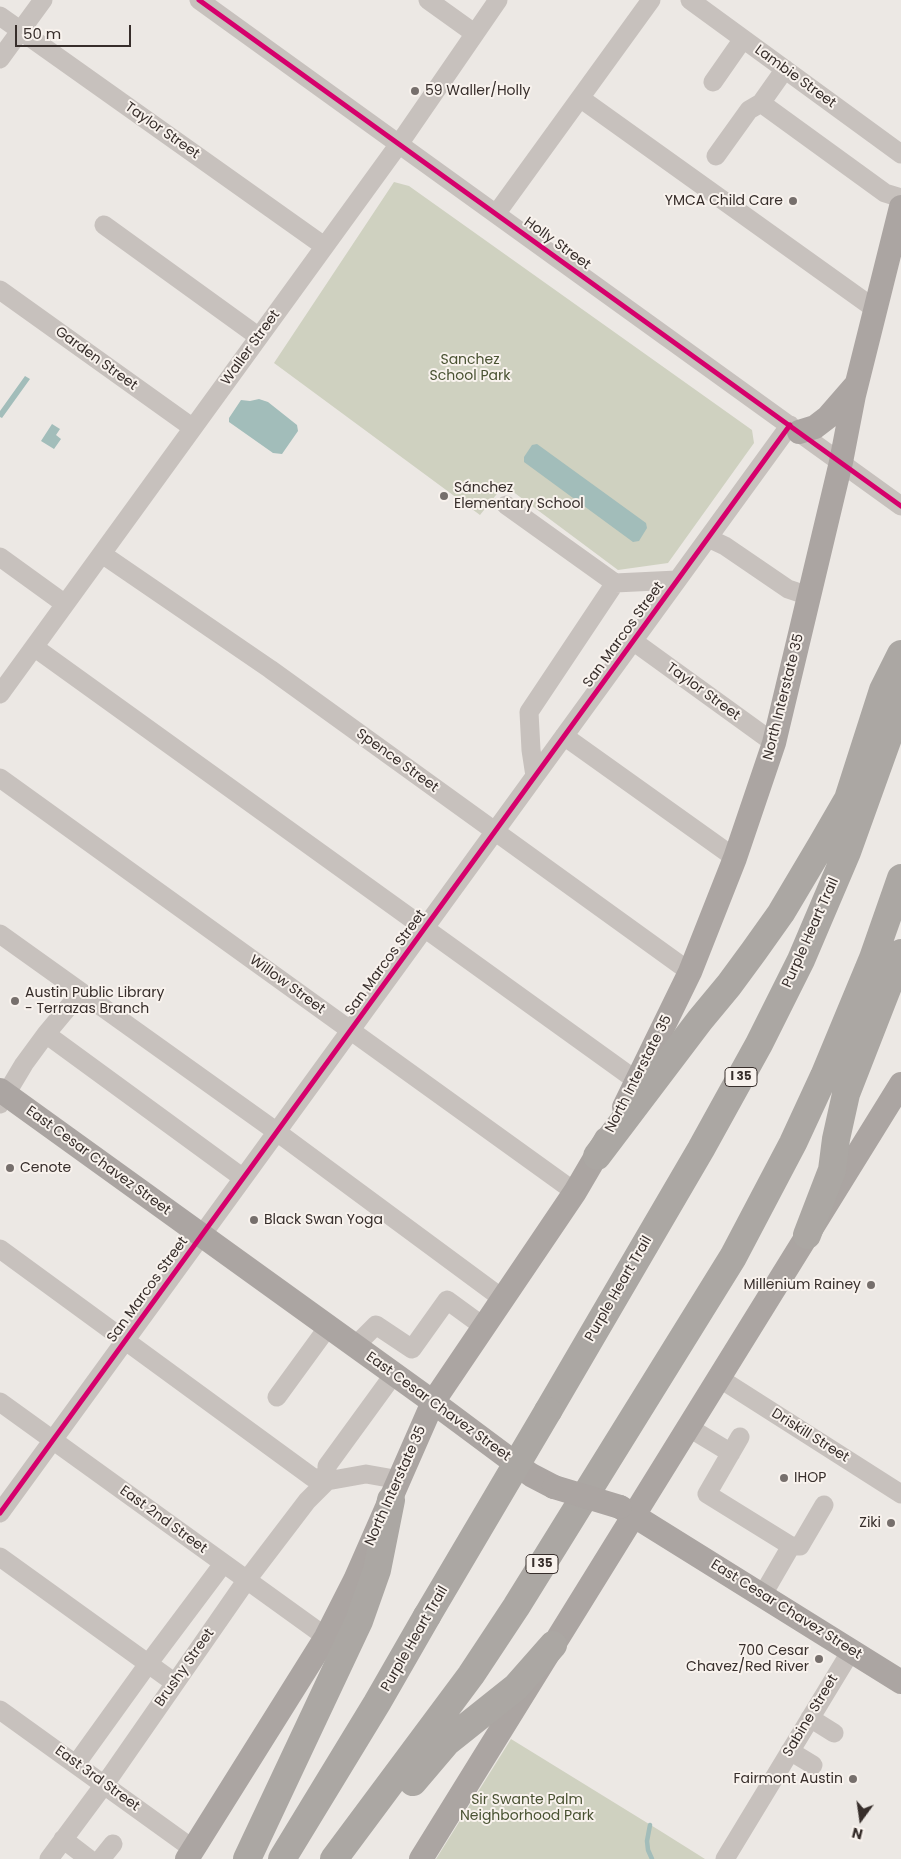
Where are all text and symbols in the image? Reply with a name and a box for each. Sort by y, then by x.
scale bar [18,15,134,47]
text: 50 m [23,23,61,44]
street label: Lambie Street [751,42,839,112]
place label: 59 Waller/Holly [425,83,530,99]
marker: 59 Waller/Holly [409,85,421,97]
street label: Taylor Street [121,99,203,163]
place label: YMCA Child Care [665,193,783,209]
marker: YMCA Child Care [787,195,799,207]
street label: Holly Street [520,214,594,274]
street label: Waller Street [218,307,284,389]
street label: Garden Street [52,324,140,394]
park label: Sanchez School Park [430,352,510,384]
place label: Sánchez Elementary School [454,480,584,512]
marker: Sánchez Elementary School [438,490,450,502]
street label: San Marcos Street [580,579,668,691]
street label: North Interstate 35 [760,632,808,762]
street label: Taylor Street [663,660,743,724]
street label: Spence Street [353,726,441,796]
street label: Purple Heart Trail [779,875,843,991]
street label: San Marcos Street [342,907,430,1019]
street label: Willow Street [246,952,328,1018]
place label: Austin Public Library - Terrazas Branch [25,985,164,1018]
marker: Austin Public Library - Terrazas Branch [9,995,21,1007]
street label: North Interstate 35 [602,1012,676,1136]
road number: I 35 [725,1068,757,1086]
street label: East Cesar Chavez Street [22,1103,174,1219]
place label: Cenote [20,1160,71,1176]
marker: Cenote [4,1162,16,1174]
place label: Black Swan Yoga [264,1212,383,1228]
marker: Black Swan Yoga [248,1214,260,1226]
street label: Purple Heart Trail [582,1233,656,1345]
street label: San Marcos Street [104,1234,192,1346]
place label: Millenium Rainey [743,1277,861,1293]
marker: Millenium Rainey [865,1279,877,1291]
street label: East Cesar Chavez Street [362,1349,514,1465]
street label: Driskill Street [768,1406,852,1466]
street label: North Interstate 35 [362,1423,430,1549]
place label: IHOP [794,1470,826,1486]
marker: IHOP [778,1472,790,1484]
street label: East 2nd Street [116,1483,210,1557]
place label: Ziki [859,1515,881,1531]
marker: Ziki [885,1517,897,1529]
road number: I 35 [526,1555,558,1574]
street label: East Cesar Chavez Street [707,1557,865,1663]
street label: Purple Heart Trail [378,1583,452,1695]
street label: Brushy Street [152,1626,218,1710]
place label: 700 Cesar Chavez/Red River [686,1643,809,1675]
marker: 700 Cesar Chavez/Red River [813,1653,825,1665]
street label: Sabine Street [780,1672,842,1760]
street label: East 3rd Street [51,1743,143,1815]
place label: Fairmont Austin [733,1771,843,1787]
marker: Fairmont Austin [847,1773,859,1785]
park label: Sir Swante Palm Neighborhood Park [460,1792,594,1824]
north arrow [836,1794,886,1844]
text: N [850,1823,865,1845]

